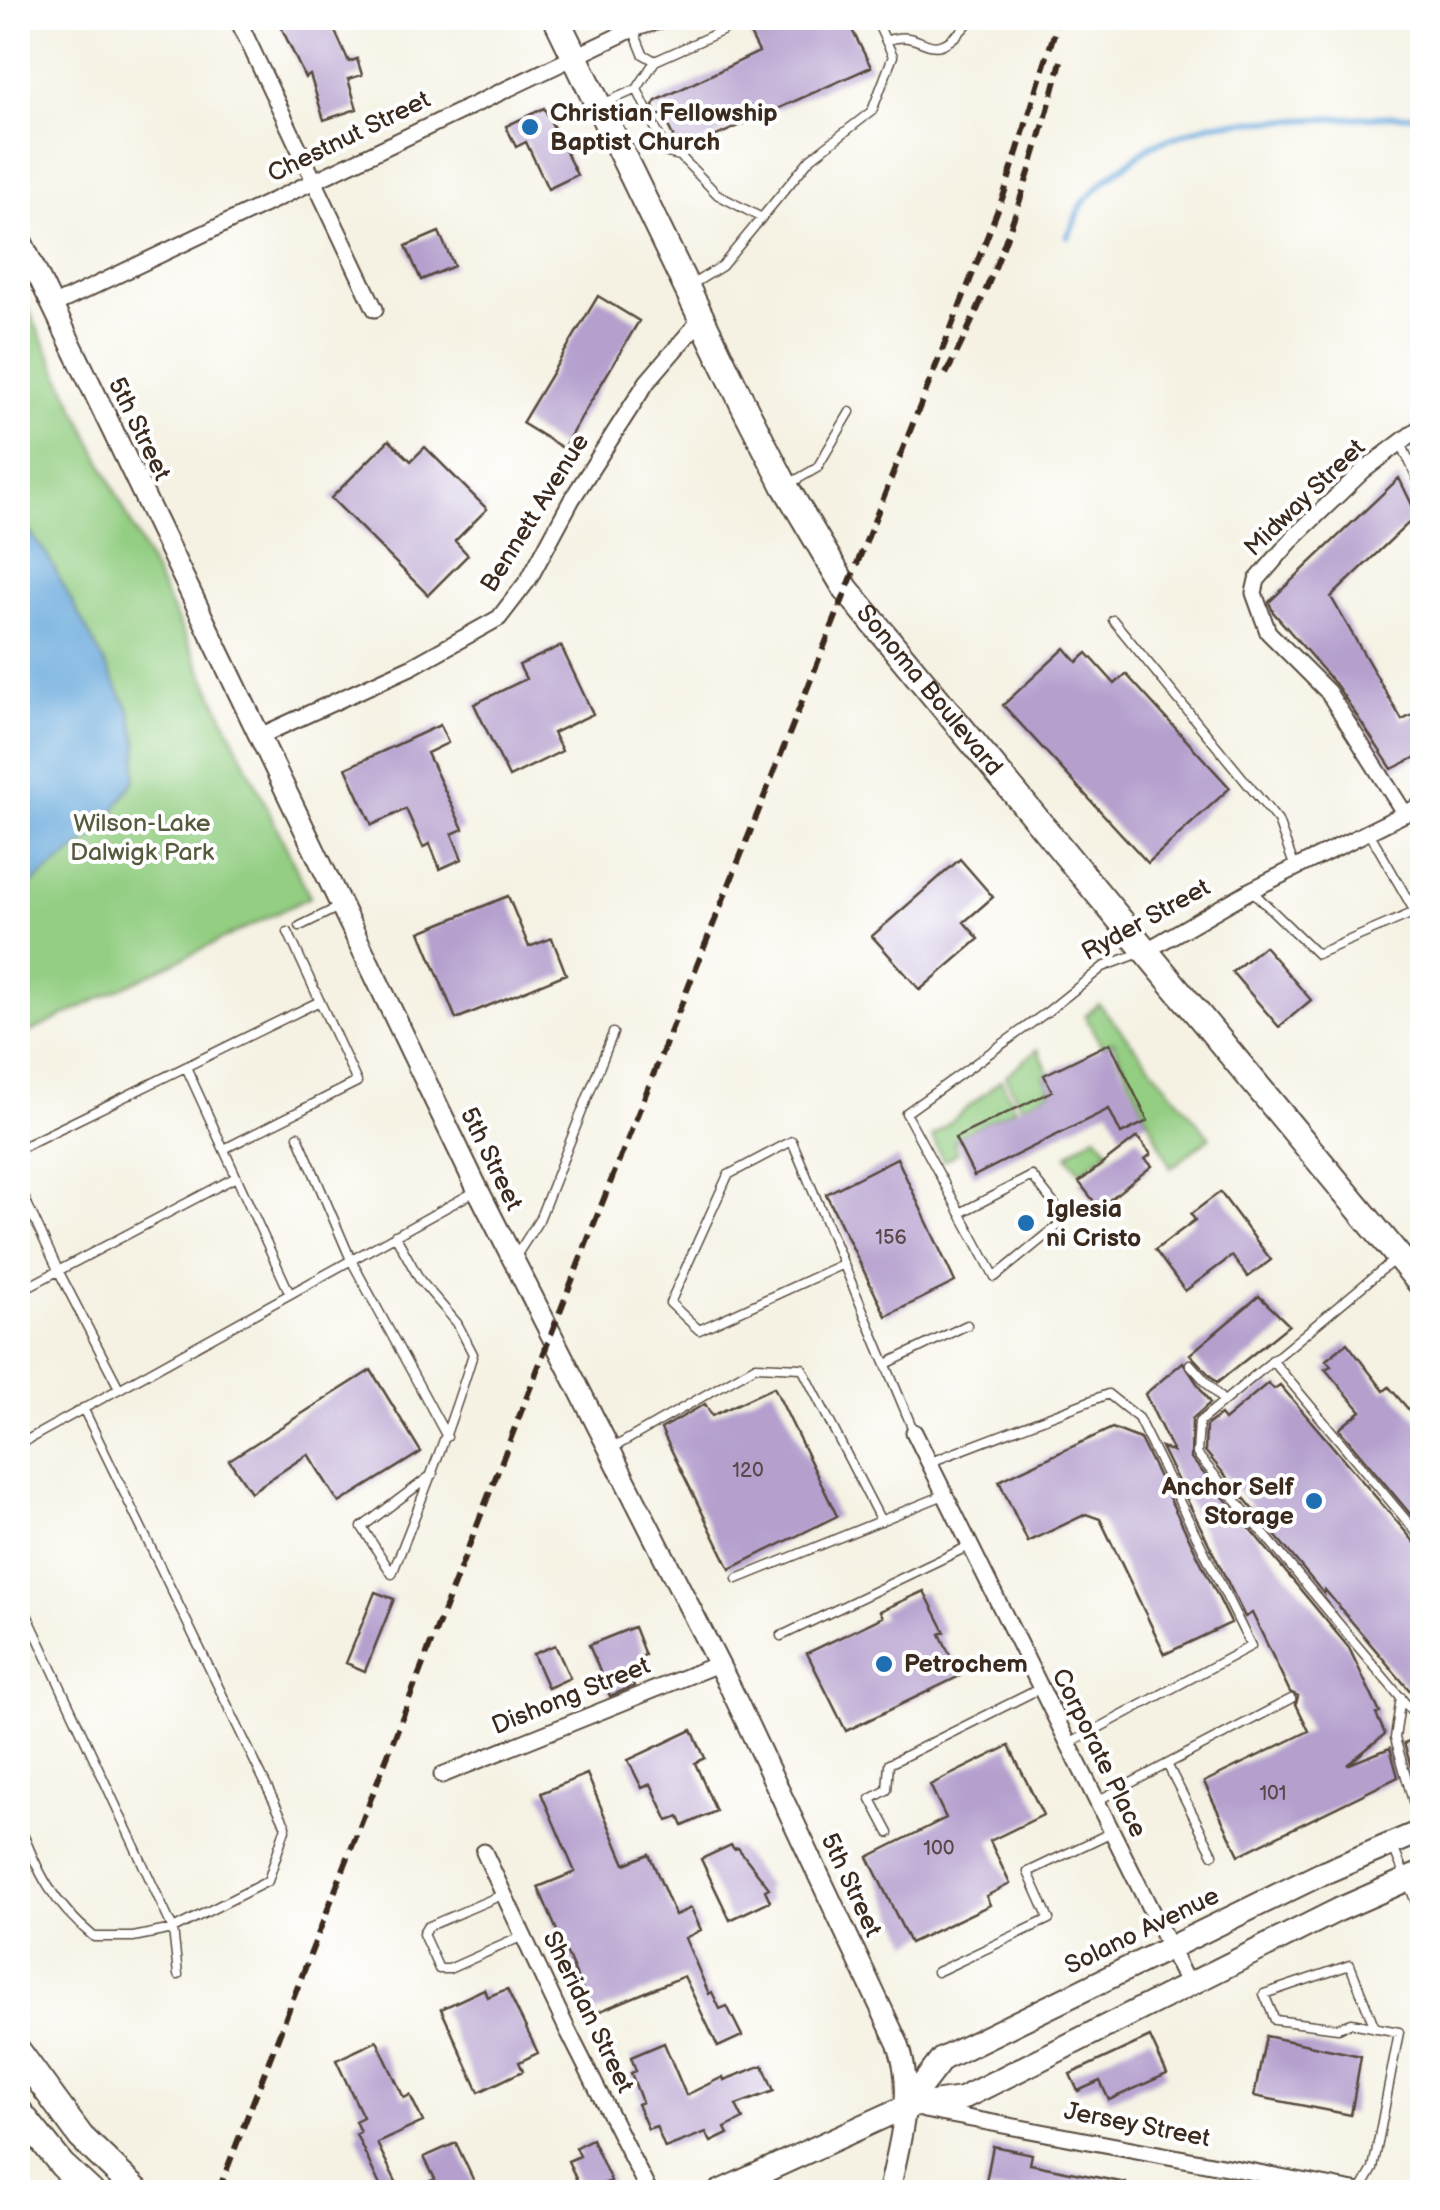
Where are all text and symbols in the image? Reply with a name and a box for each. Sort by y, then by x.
street label: Chestnut Street [263,84,436,190]
place label: Christian Fellowship Baptist Church [550,98,778,158]
marker: Christian Fellowship Baptist Church [519,116,541,138]
street label: 5th Street [101,372,177,486]
street label: Bennett Avenue [474,428,596,598]
street label: Midway Street [1238,432,1372,563]
street label: Sonoma Boulevard [850,598,1010,782]
park label: Wilson-Lake Dalwigk Park [70,808,215,868]
street label: Ryder Street [1076,872,1216,968]
street label: 5th Street [453,1102,529,1216]
place label: Iglesia ni Cristo [1046,1194,1141,1254]
marker: Iglesia ni Cristo [1015,1212,1037,1234]
house number: 156 [875,1226,907,1250]
house number: 120 [732,1459,764,1483]
place label: Anchor Self Storage [1161,1472,1295,1532]
marker: Anchor Self Storage [1303,1490,1325,1512]
place label: Petrochem [904,1649,1028,1680]
street label: Dishong Street [487,1650,655,1742]
marker: Petrochem [873,1653,895,1675]
street label: Corporate Place [1045,1663,1153,1843]
house number: 101 [1259,1782,1287,1806]
street label: 5th Street [814,1828,889,1942]
house number: 100 [923,1837,955,1861]
street label: Solano Avenue [1060,1880,1224,1982]
street label: Sheridan Street [535,1926,641,2098]
street label: Jersey Street [1061,2096,1213,2154]

